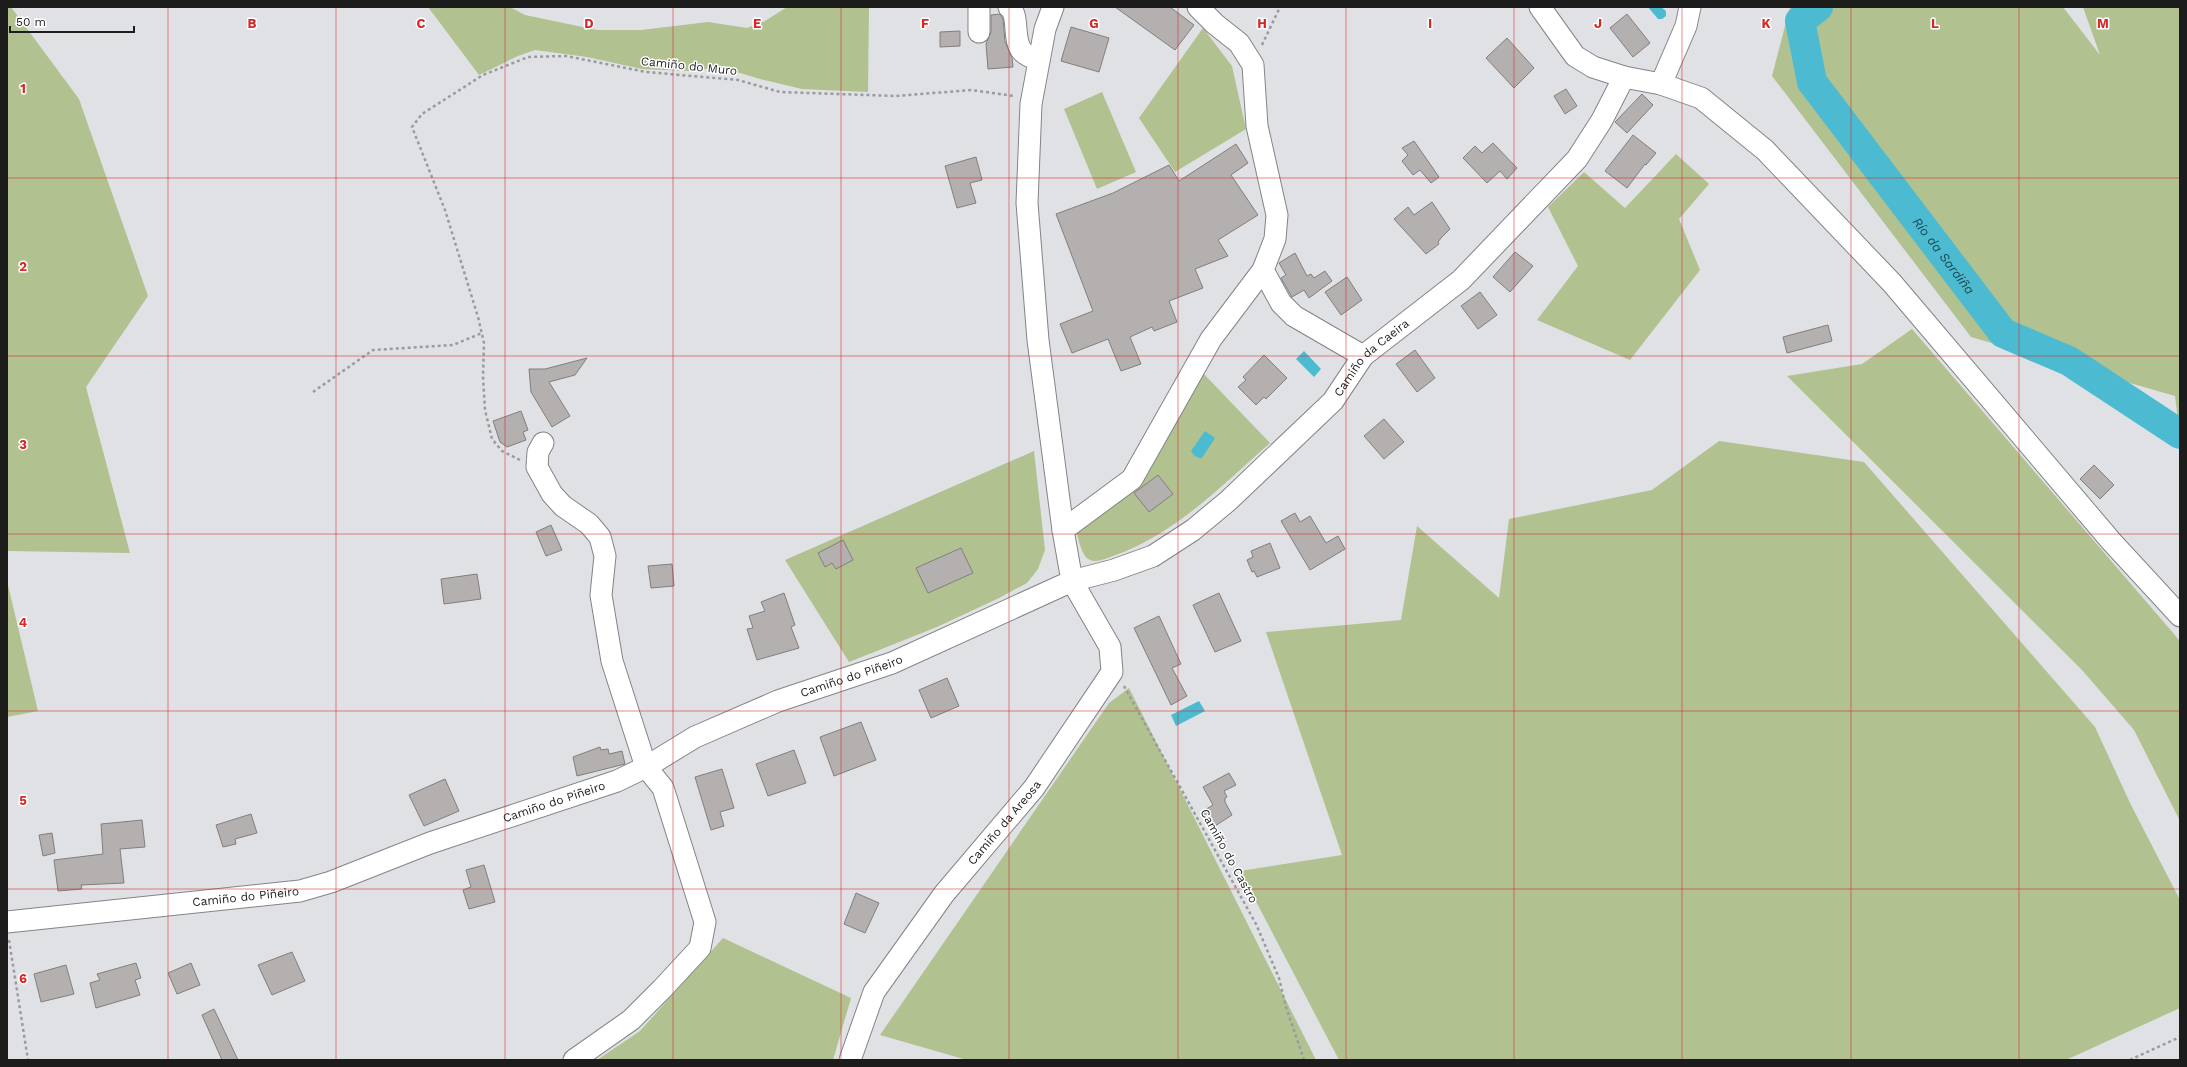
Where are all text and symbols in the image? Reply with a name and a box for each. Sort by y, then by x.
scale bar [10,8,134,34]
text: 50 m [16,15,46,29]
text: B [248,16,257,31]
text: C [417,16,426,31]
text: D [584,16,594,31]
text: E [753,16,761,31]
text: F [921,16,929,31]
text: G [1089,16,1099,31]
text: H [1257,16,1267,31]
text: I [1428,16,1432,31]
text: J [1594,16,1602,31]
text: K [1761,16,1771,31]
text: L [1931,16,1939,31]
text: M [2097,16,2109,31]
street label: Camiño do Muro [640,54,738,78]
text: 1 [20,81,26,96]
water label: Río da Sardiña [1910,214,1978,297]
text: 2 [19,259,27,274]
street label: Camiño da Caeira [1331,316,1412,399]
text: 3 [19,437,27,452]
text: 4 [19,615,28,630]
street label: Camiño do Piñeiro [798,652,905,700]
street label: Camiño do Piñeiro [501,778,607,825]
street label: Camiño da Areosa [965,778,1044,868]
text: 5 [19,793,27,808]
street label: Camiño do Castro [1197,806,1261,906]
street label: Camiño do Piñeiro [192,884,300,909]
text: 6 [19,971,27,986]

